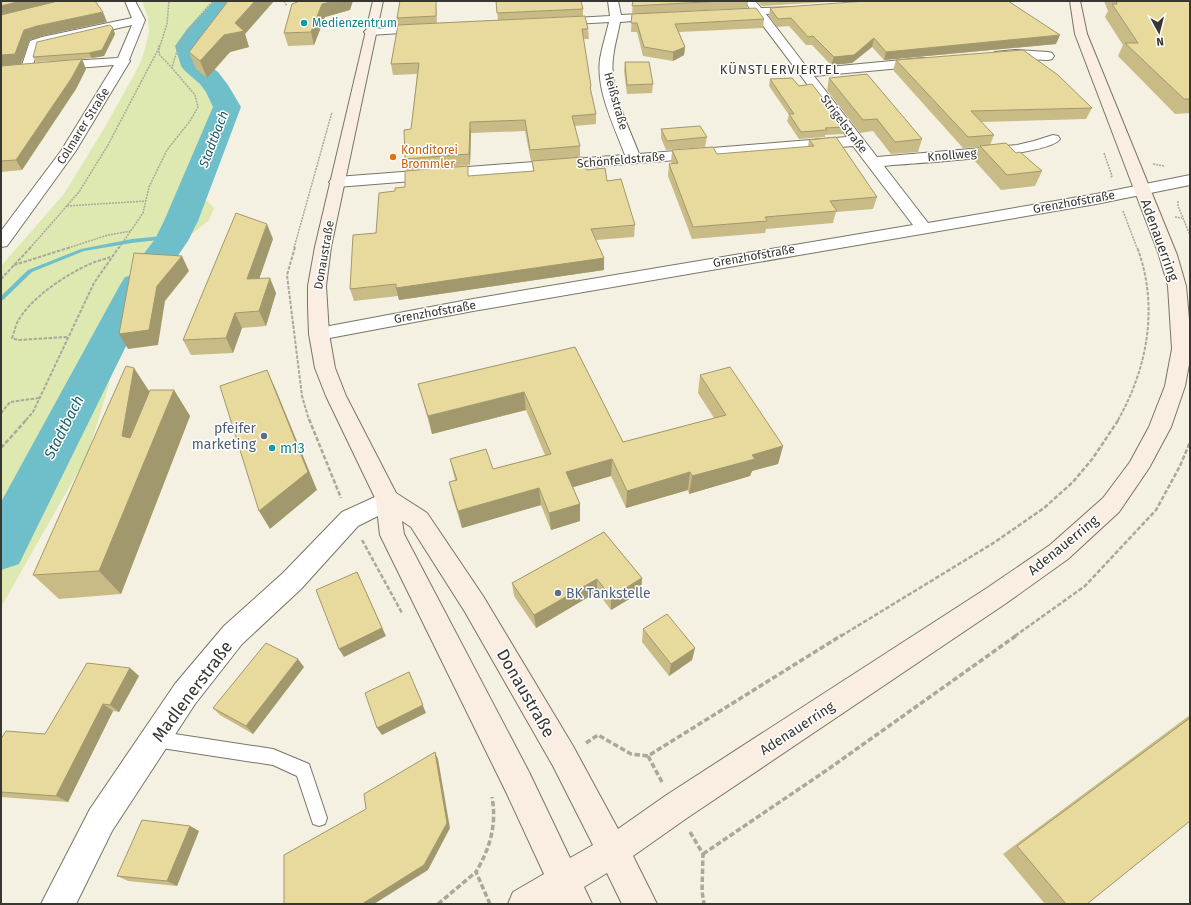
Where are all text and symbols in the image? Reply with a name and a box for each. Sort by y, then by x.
north arrow [1139,12,1179,52]
place label: Medienzentrum [312,16,397,30]
marker: Medienzentrum [299,18,309,28]
text: N [1156,35,1165,48]
district label: KÜNSTLERVIERTEL [720,61,840,77]
street label: Heißstraße [601,70,631,132]
street label: Colmarer Straße [54,85,112,167]
street label: Strigelstraße [818,92,870,156]
water label: Stadtbach [195,109,231,171]
place label: Konditorei Brommler [401,143,458,171]
street label: Knollweg [927,146,978,164]
street label: Schönfeldstraße [576,149,666,171]
marker: Konditorei Brommler [388,152,398,162]
street label: Grenzhofstraße [1032,188,1116,216]
street label: Adenauerring [1137,197,1182,284]
street label: Donaustraße [311,220,337,290]
street label: Grenzhofstraße [712,242,796,270]
street label: Grenzhofstraße [393,298,477,326]
water label: Stadtbach [40,392,88,463]
place label: pfeifer marketing [192,420,257,453]
marker: pfeifer marketing [259,431,269,441]
place label: m13 [280,440,305,457]
marker: m13 [267,443,277,453]
street label: Adenauerring [1025,511,1103,579]
place label: BK Tankstelle [566,585,651,602]
marker: BK Tankstelle [553,588,563,598]
street label: Madlenerstraße [148,637,237,746]
street label: Donaustraße [492,645,559,741]
street label: Adenauerring [757,698,839,759]

